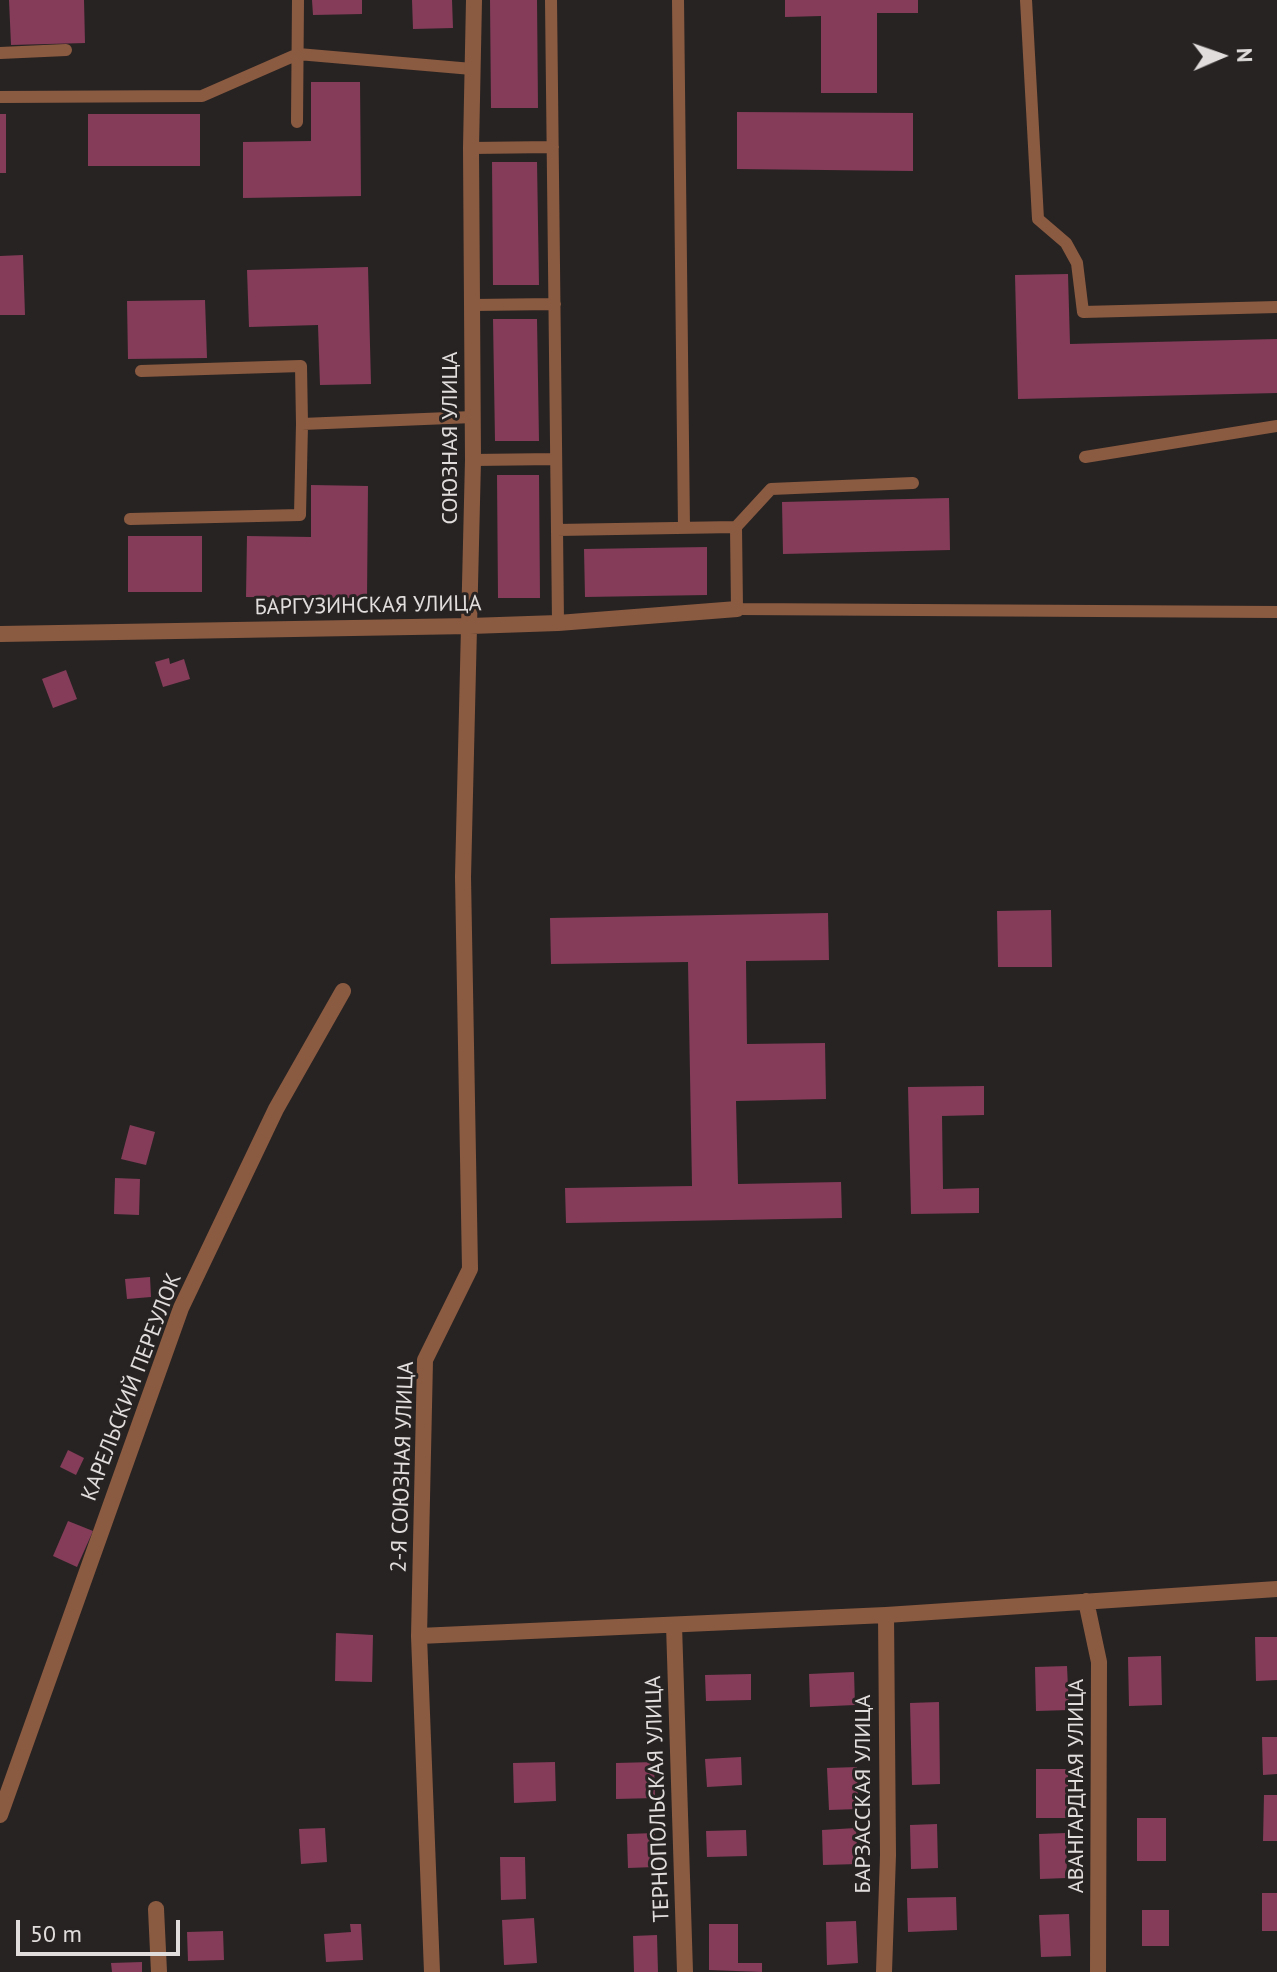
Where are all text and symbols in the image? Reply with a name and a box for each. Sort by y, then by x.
north arrow [1181,16,1261,96]
text: N [1231,47,1259,63]
street label: СОЮЗНАЯ УЛИЦА [438,352,464,524]
street label: БАРГУЗИНСКАЯ УЛИЦА [254,591,482,621]
street label: КАРЕЛЬСКИЙ ПЕРЕУЛОК [76,1269,188,1505]
street label: 2-Я СОЮЗНАЯ УЛИЦА [386,1361,420,1573]
street label: ТЕРНОПОЛЬСКАЯ УЛИЦА [641,1675,675,1923]
street label: АВАНГАРДНАЯ УЛИЦА [1064,1679,1090,1893]
street label: БАРЗАССКАЯ УЛИЦА [851,1695,877,1893]
scale bar [20,1904,184,1954]
text: 50 m [30,1918,82,1949]

